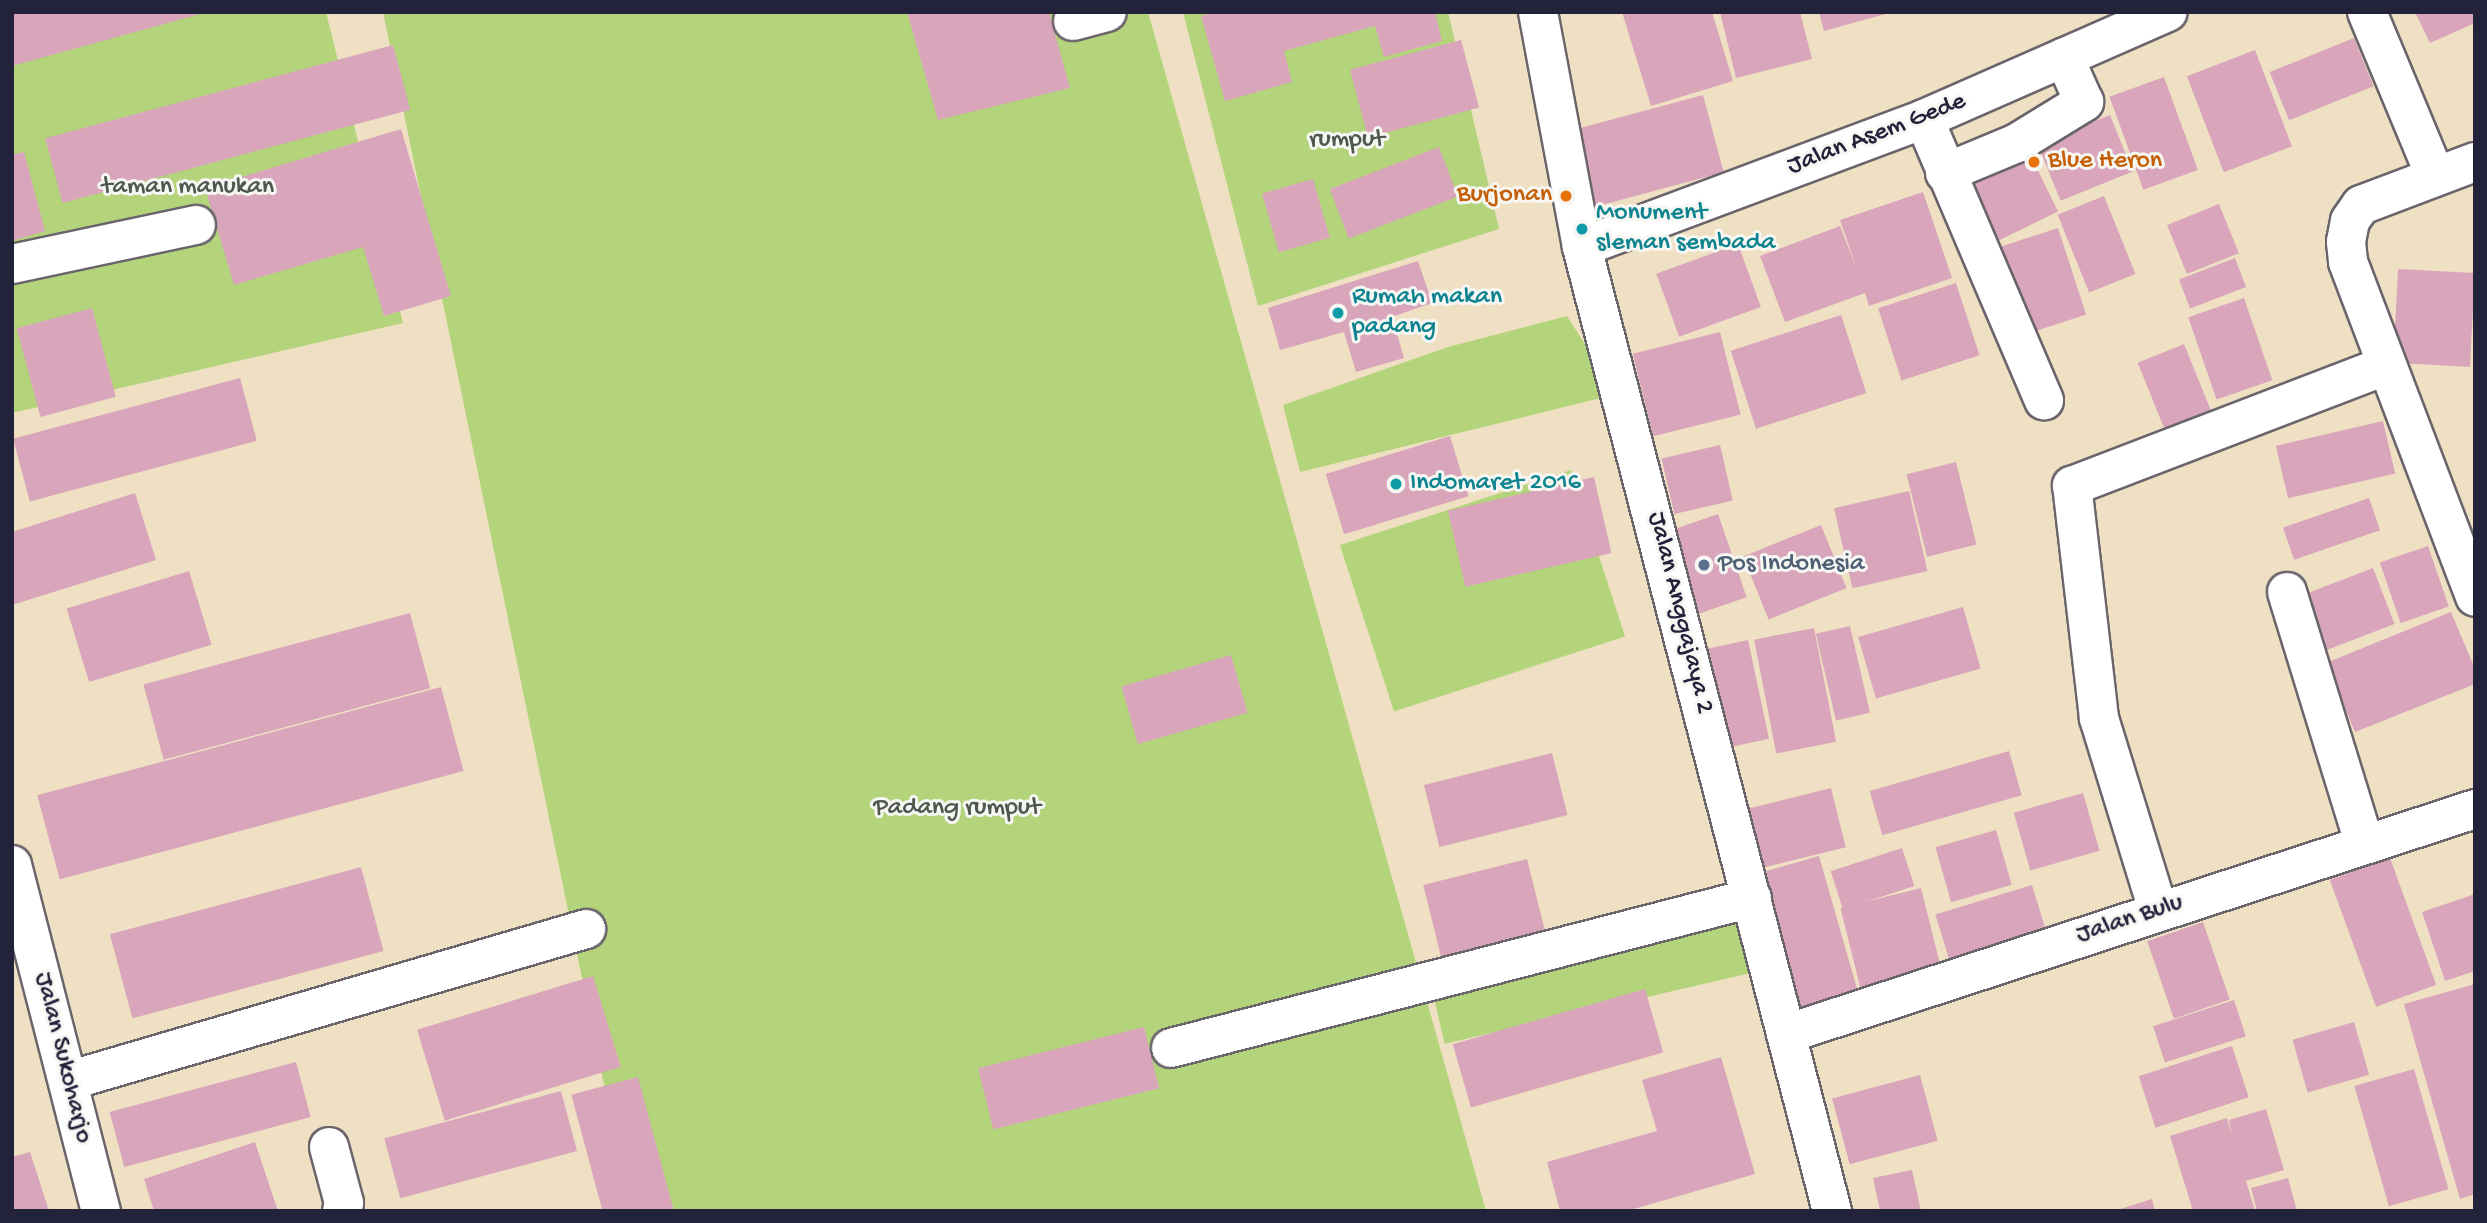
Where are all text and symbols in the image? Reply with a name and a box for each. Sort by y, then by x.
street label: Jalan Asem Gede [1784,87,1970,183]
park label: rumput [1309,125,1385,157]
place label: Blue Heron [2048,146,2162,178]
marker: Blue Heron [2026,154,2042,170]
park label: taman manukan [102,172,274,204]
place label: Burjonan [1457,180,1552,212]
marker: Burjonan [1558,188,1574,204]
place label: Monument sleman sembada [1596,198,1775,260]
marker: Monument sleman sembada [1574,221,1590,237]
place label: Rumah makan padang [1352,282,1502,344]
marker: Rumah makan padang [1330,305,1346,321]
place label: Indomaret 2016 [1410,468,1581,500]
marker: Indomaret 2016 [1388,476,1404,492]
street label: Jalan Anggajaya 2 [1639,509,1719,717]
place label: Pos Indonesia [1718,549,1864,581]
marker: Pos Indonesia [1696,557,1712,573]
park label: Padang rumput [873,793,1041,825]
street label: Jalan Bulu [2073,888,2187,952]
street label: Jalan Sukoharjo [26,969,98,1147]

